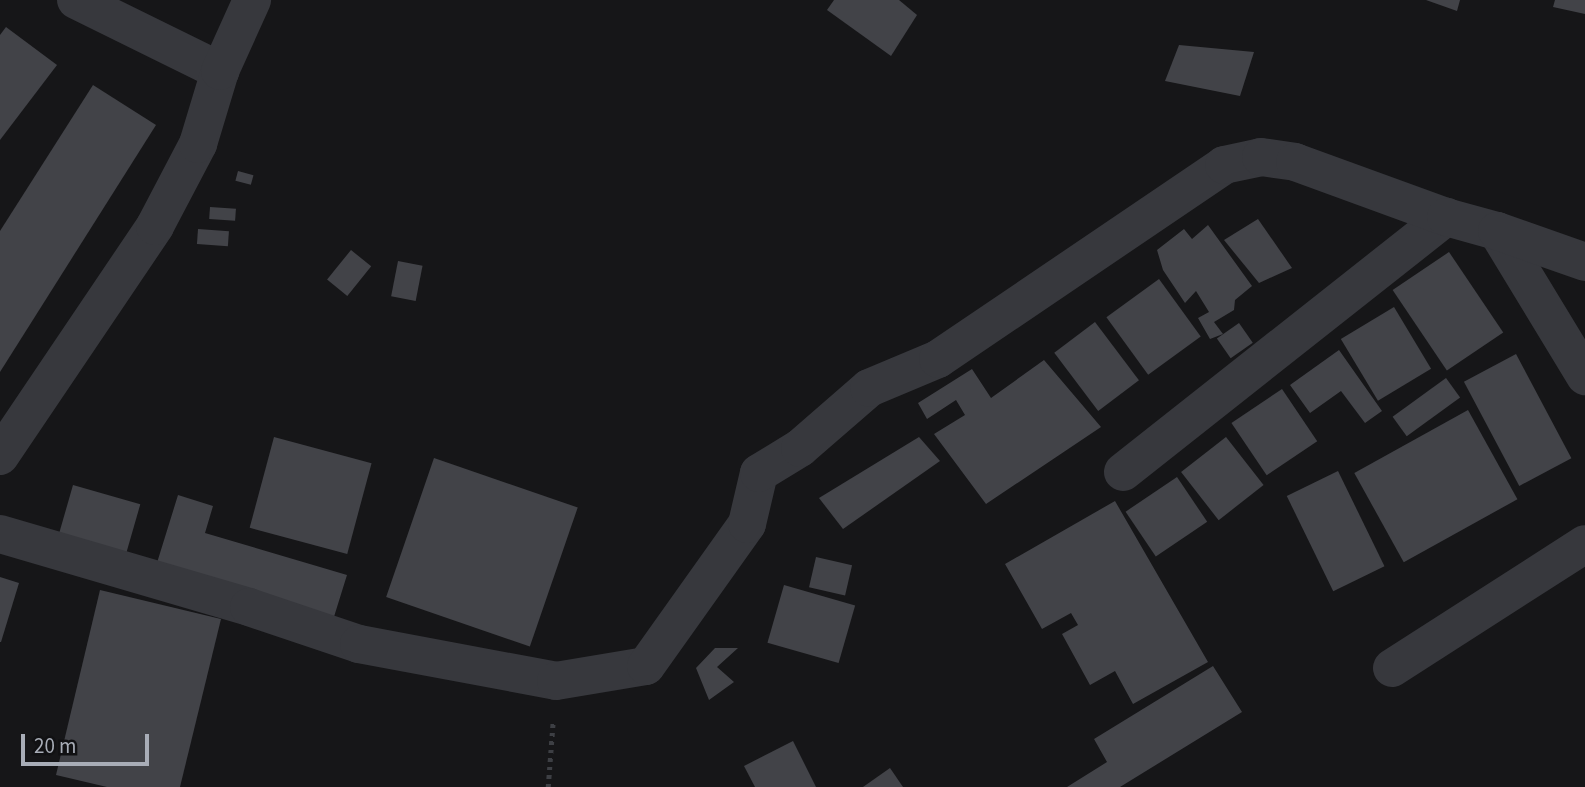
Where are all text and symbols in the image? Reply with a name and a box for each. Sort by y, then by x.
scale bar [24,720,152,764]
text: 20 m [34,731,76,761]

